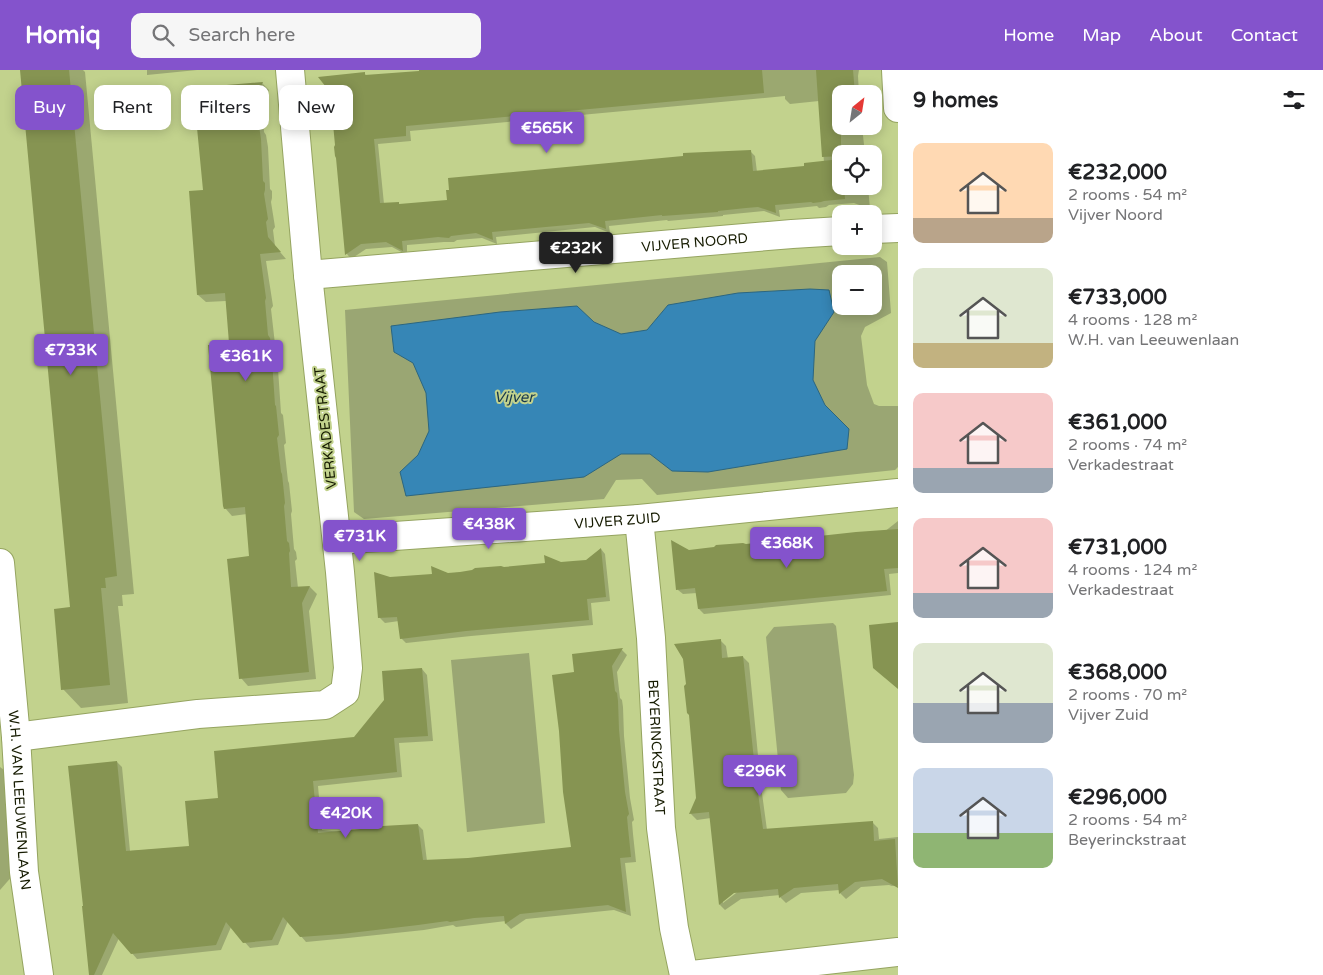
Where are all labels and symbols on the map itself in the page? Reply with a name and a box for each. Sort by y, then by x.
north arrow [832,85,882,135]
pin: €565K [512,112,582,154]
street label: VIJVER NOORD [641,230,749,256]
pin: €232K [541,232,611,274]
pin: €733K [36,334,106,376]
pin: €361K [211,340,281,382]
street label: VERKADESTRAAT [311,366,340,490]
water label: Vijver [494,388,536,406]
pin: €438K [454,508,524,550]
street label: VIJVER ZUID [574,509,661,532]
pin: €731K [325,520,395,562]
pin: €368K [752,526,822,569]
street label: BEYERINCKSTRAAT [644,679,668,816]
street label: W.H. VAN LEEUWENLAAN [5,710,35,891]
pin: €296K [725,754,795,797]
pin: €420K [311,796,381,839]

